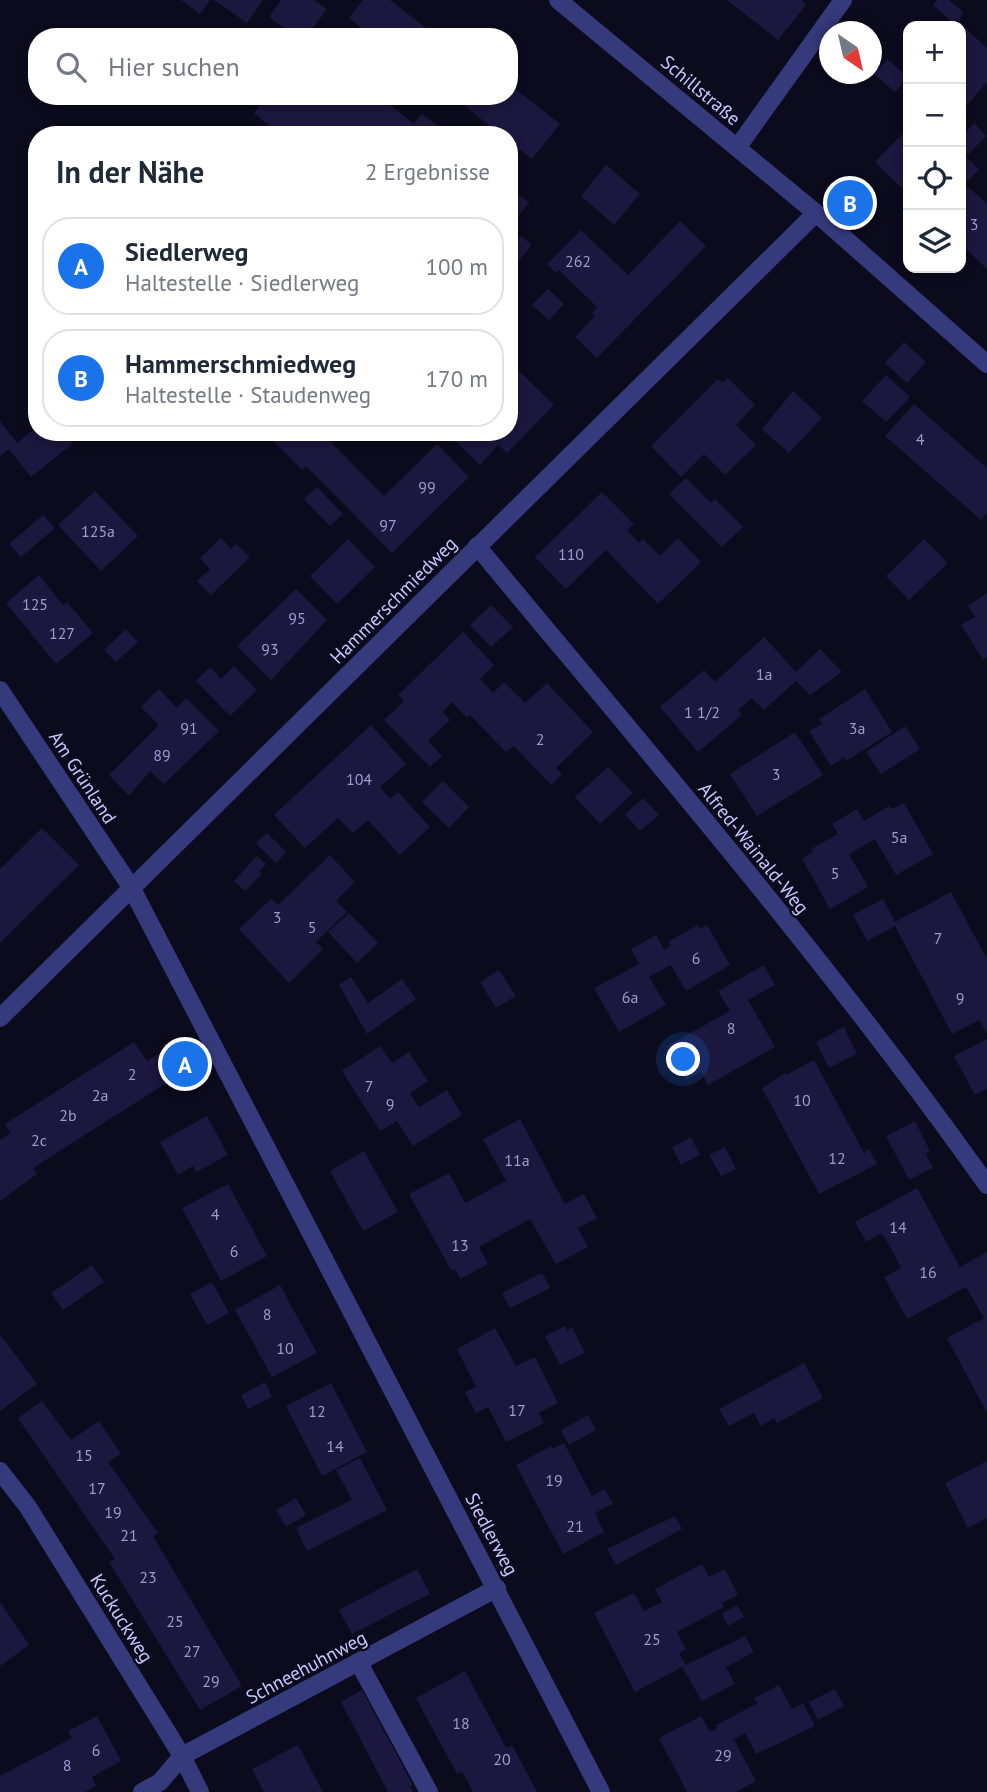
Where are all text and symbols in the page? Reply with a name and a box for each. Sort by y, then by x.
north arrow [819,21,882,84]
map controls [903,21,966,273]
button: + [903,21,966,84]
search box [28,28,518,105]
icon: search [52,48,90,86]
text: Hier suchen [108,50,240,83]
street label: Schillstraße [656,50,746,130]
button: − [903,84,966,147]
button: locate [903,147,966,210]
text: In der Nähe [56,152,204,191]
text: 2 Ergebnisse [365,157,490,186]
pin: B [827,177,873,229]
button: layers [903,210,966,273]
house number: 3 [970,214,978,234]
text: Siedlerweg [125,235,249,268]
house number: 262 [565,251,591,271]
text: A [74,252,88,281]
text: 100 m [426,252,488,281]
text: Haltestelle · Siedlerweg [125,268,359,297]
text: Hammerschmiedweg [125,347,356,380]
text: B [74,364,88,393]
text: 170 m [426,364,488,393]
text: Haltestelle · Staudenweg [125,380,371,409]
house number: 4 [916,429,925,449]
house number: 99 [418,477,436,497]
house number: 97 [379,515,397,535]
house number: 125a [81,521,115,541]
street label: Hammerschmiedweg [324,531,462,669]
house number: 110 [558,544,584,564]
house number: 125 [22,594,48,614]
house number: 95 [288,608,306,628]
house number: 127 [49,623,75,643]
house number: 93 [261,639,279,659]
house number: 1a [756,664,772,684]
house number: 1 1/2 [684,702,720,722]
house number: 91 [180,718,198,738]
house number: 3a [849,718,865,738]
street label: Am Grünland [44,726,122,828]
house number: 2 [536,729,544,749]
house number: 89 [153,745,171,765]
house number: 3 [772,764,780,784]
house number: 104 [346,769,372,789]
street label: Alfred-Wainald-Weg [694,777,814,919]
house number: 5a [891,827,907,847]
house number: 5 [831,863,839,883]
house number: 3 [273,907,281,927]
house number: 5 [308,917,316,937]
house number: 7 [934,928,942,948]
house number: 6 [692,948,700,968]
house number: 6a [622,987,638,1007]
house number: 9 [956,988,964,1008]
house number: 8 [727,1018,735,1038]
pin: A [162,1038,208,1090]
your location [666,1042,700,1076]
house number: 2 [128,1064,136,1084]
house number: 7 [365,1076,373,1096]
house number: 2a [92,1085,108,1105]
house number: 10 [793,1090,811,1110]
house number: 9 [386,1094,394,1114]
house number: 2b [59,1105,77,1125]
house number: 2c [31,1130,47,1150]
house number: 12 [828,1148,846,1168]
house number: 11a [504,1150,530,1170]
house number: 4 [211,1204,220,1224]
house number: 14 [889,1217,907,1237]
house number: 13 [451,1235,469,1255]
house number: 6 [230,1241,238,1261]
house number: 16 [919,1262,937,1282]
house number: 8 [263,1304,271,1324]
house number: 10 [276,1338,294,1358]
house number: 17 [508,1400,526,1420]
house number: 12 [308,1401,326,1421]
house number: 14 [326,1436,344,1456]
house number: 15 [75,1445,93,1465]
house number: 19 [545,1470,563,1490]
house number: 17 [88,1478,106,1498]
street label: Siedlerweg [460,1489,524,1579]
house number: 19 [104,1502,122,1522]
house number: 21 [566,1516,584,1536]
house number: 21 [120,1525,138,1545]
house number: 23 [139,1567,157,1587]
street label: Kuckuckweg [85,1569,159,1667]
house number: 25 [166,1611,184,1631]
street label: Schneehuhnweg [241,1625,371,1709]
house number: 25 [643,1629,661,1649]
house number: 27 [183,1641,201,1661]
house number: 29 [202,1671,220,1691]
house number: 18 [452,1713,470,1733]
house number: 6 [92,1740,100,1760]
house number: 29 [714,1745,732,1765]
house number: 20 [493,1749,511,1769]
house number: 8 [63,1755,71,1775]

